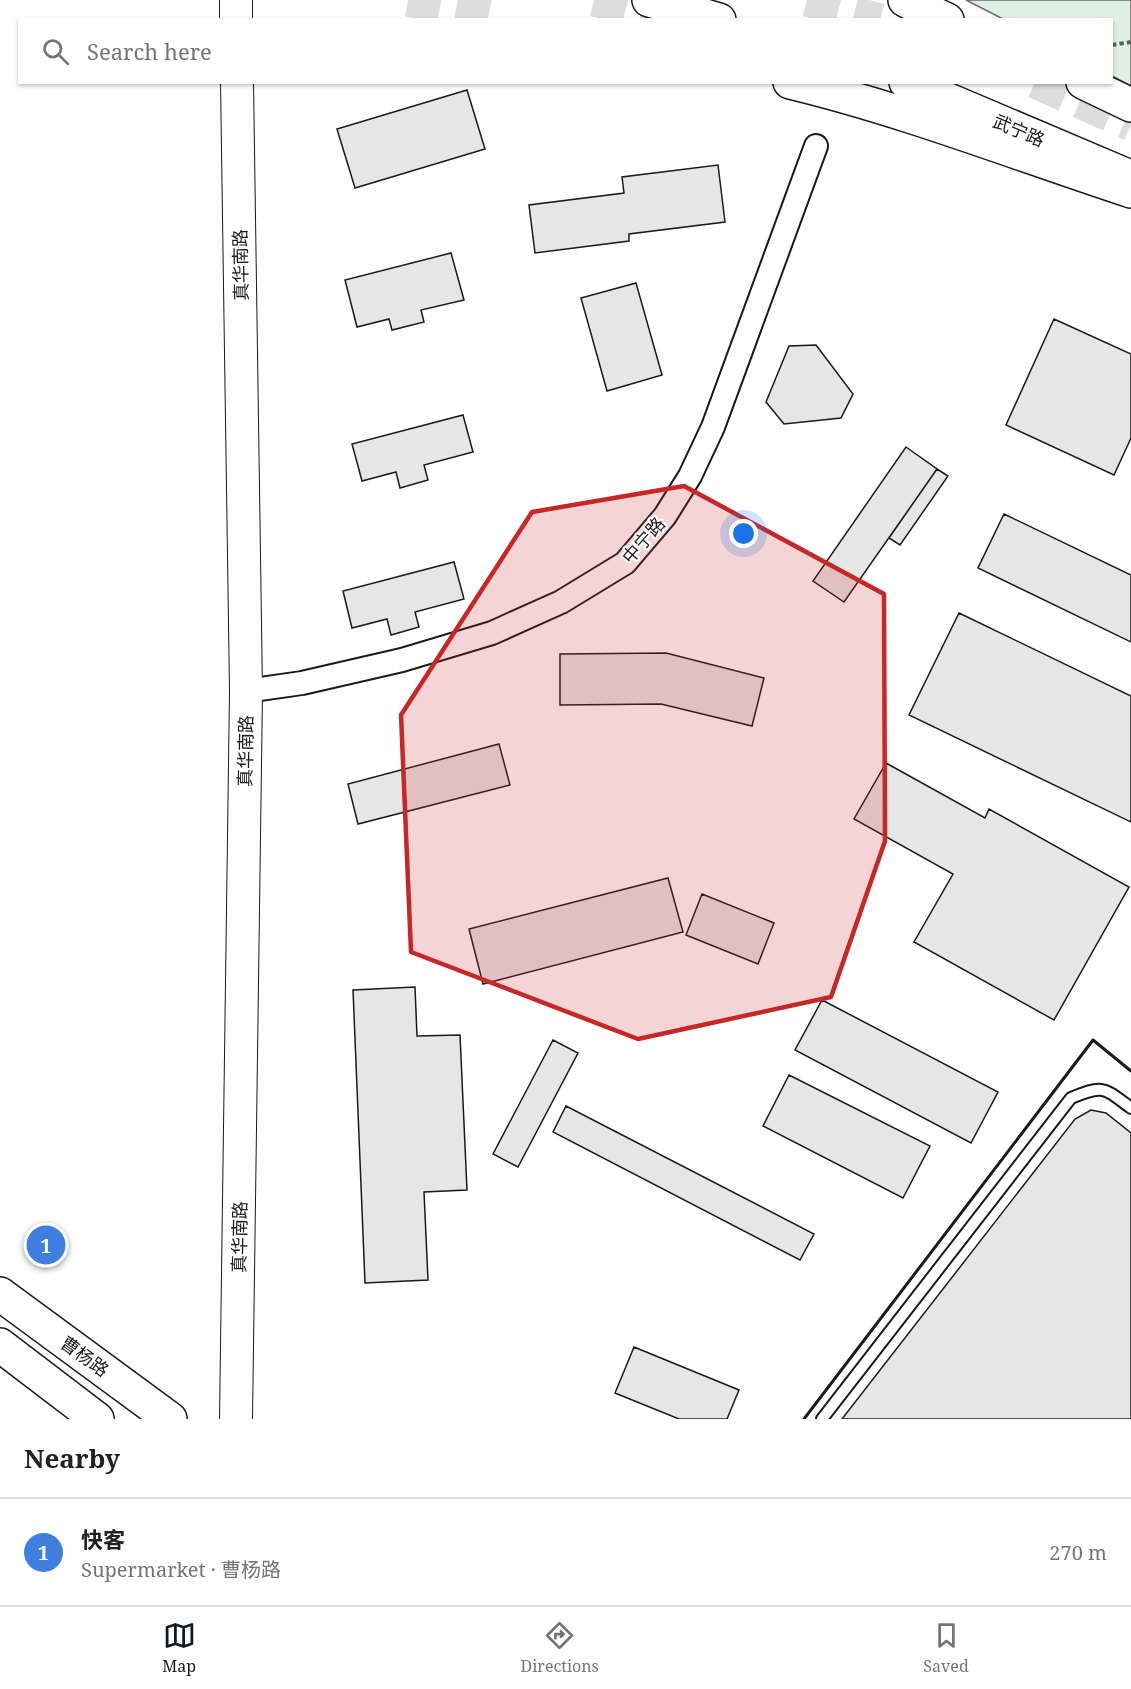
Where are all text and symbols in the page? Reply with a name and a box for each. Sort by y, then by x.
search box [18,18,1113,84]
icon: search [39,35,72,68]
text: Search here [87,36,212,66]
street label: 武宁路 [989,108,1049,152]
street label: 真华南路 [227,229,253,301]
street label: 中宁路 [616,512,670,568]
your location [729,519,758,548]
street label: 真华南路 [232,715,258,787]
street label: 真华南路 [226,1201,252,1273]
pin: 1 [26,1222,66,1268]
street label: 曹杨路 [56,1330,114,1382]
text: Nearby [24,1440,120,1476]
text: 快客 [81,1524,125,1554]
text: 1 [38,1539,49,1566]
text: 270 m [1049,1539,1107,1566]
text: Supermarket · 曹杨路 [81,1556,281,1583]
tab: Map [162,1619,196,1677]
tab: Directions [521,1619,599,1677]
tab: Saved [923,1619,969,1677]

